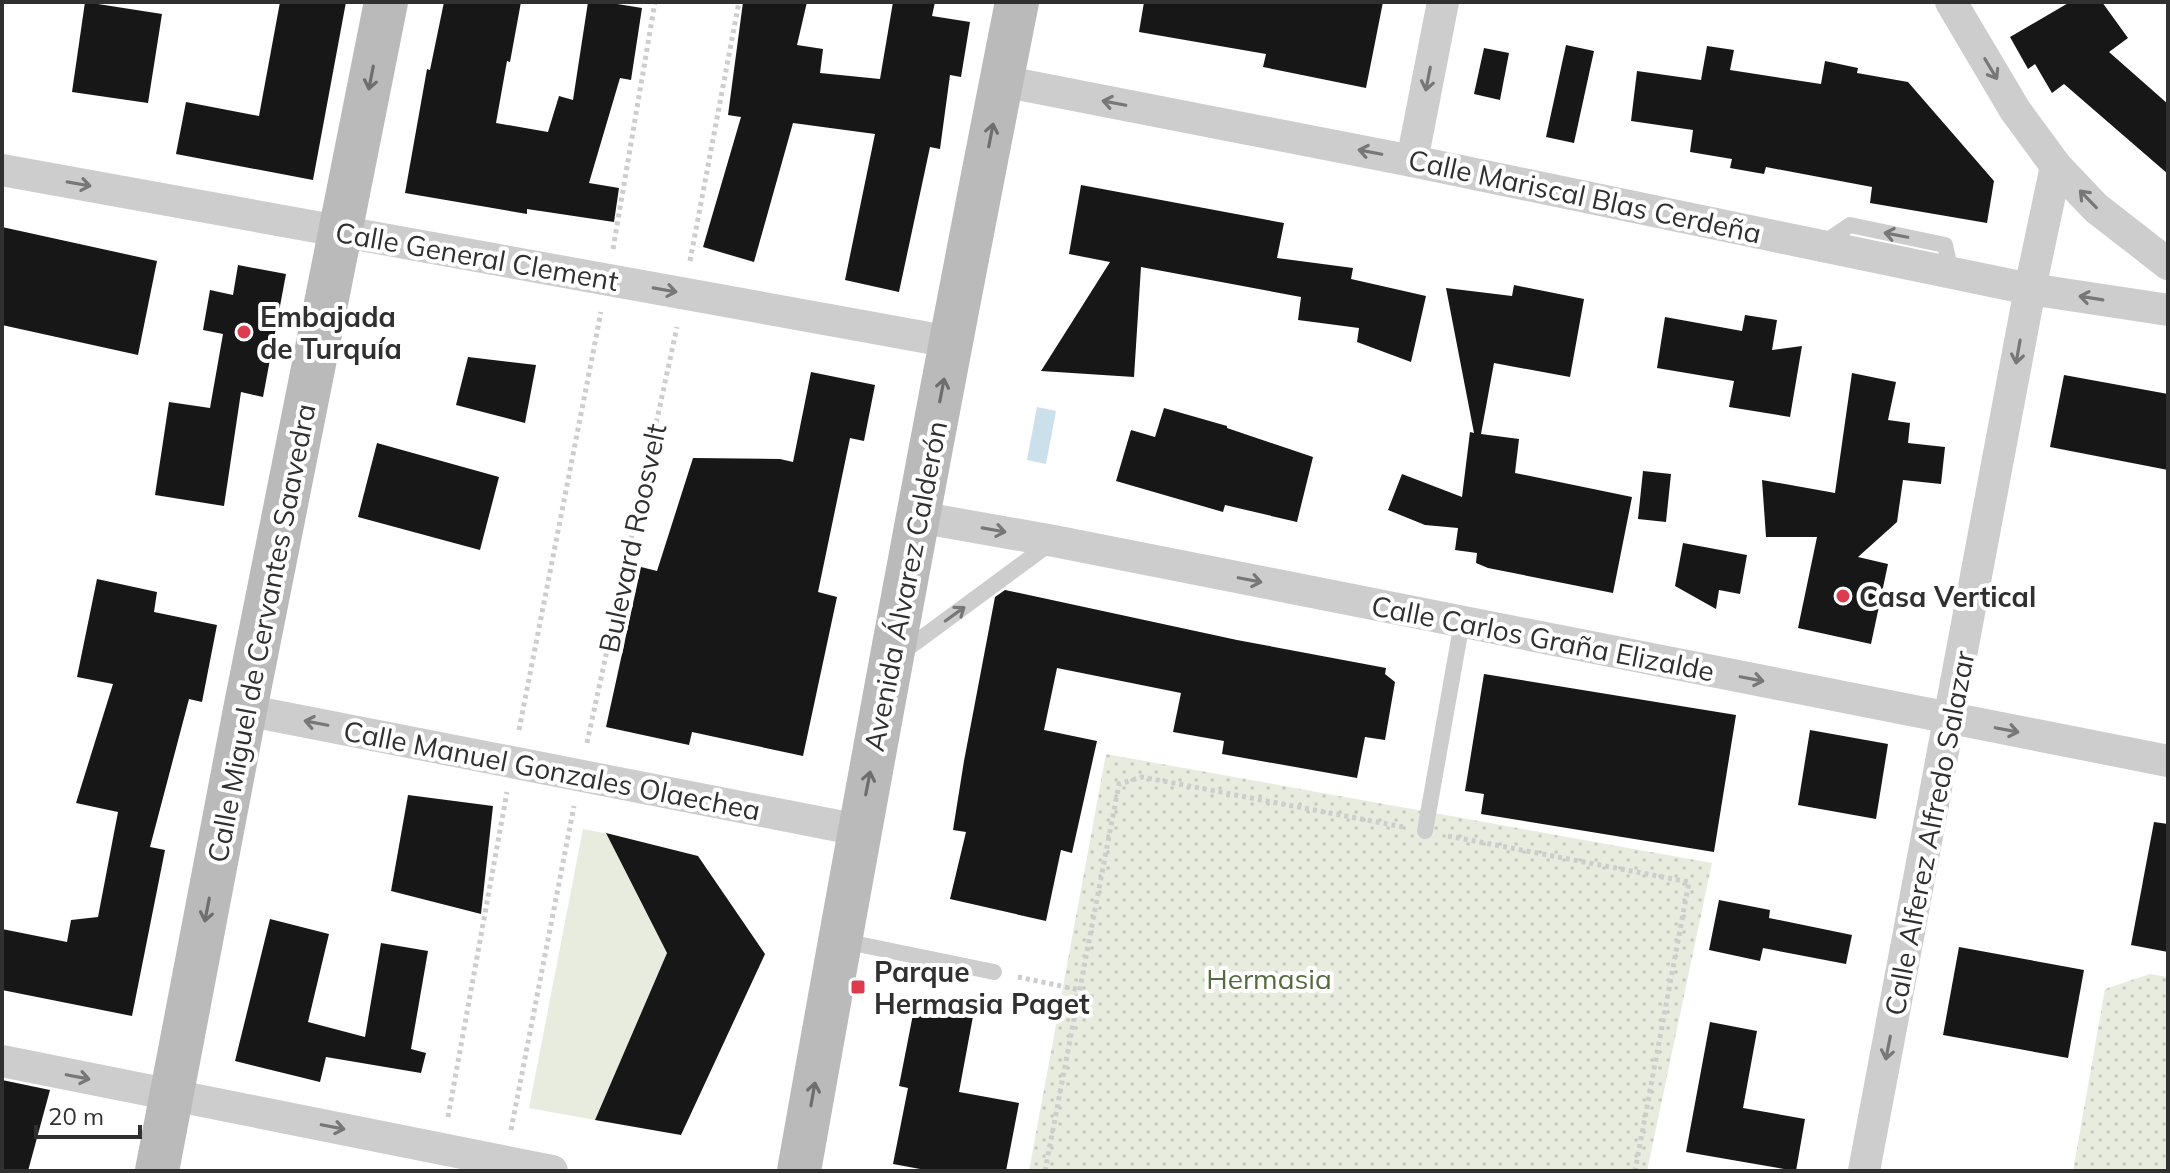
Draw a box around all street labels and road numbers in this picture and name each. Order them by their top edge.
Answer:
street label: Calle Mariscal Blas Cerdeña [1405,141,1765,251]
street label: Calle General Clement [333,214,621,298]
street label: Calle Miguel de Cervantes Saavedra [199,401,323,865]
street label: Avenida Álvarez Calderón [856,418,954,754]
street label: Bulevard Roosvelt [591,420,673,656]
street label: Calle Carlos Graña Elizalde [1369,588,1717,688]
street label: Calle Alferez Alfredo Salazar [1876,647,1982,1018]
street label: Calle Manuel Gonzales Olaechea [341,712,763,828]

